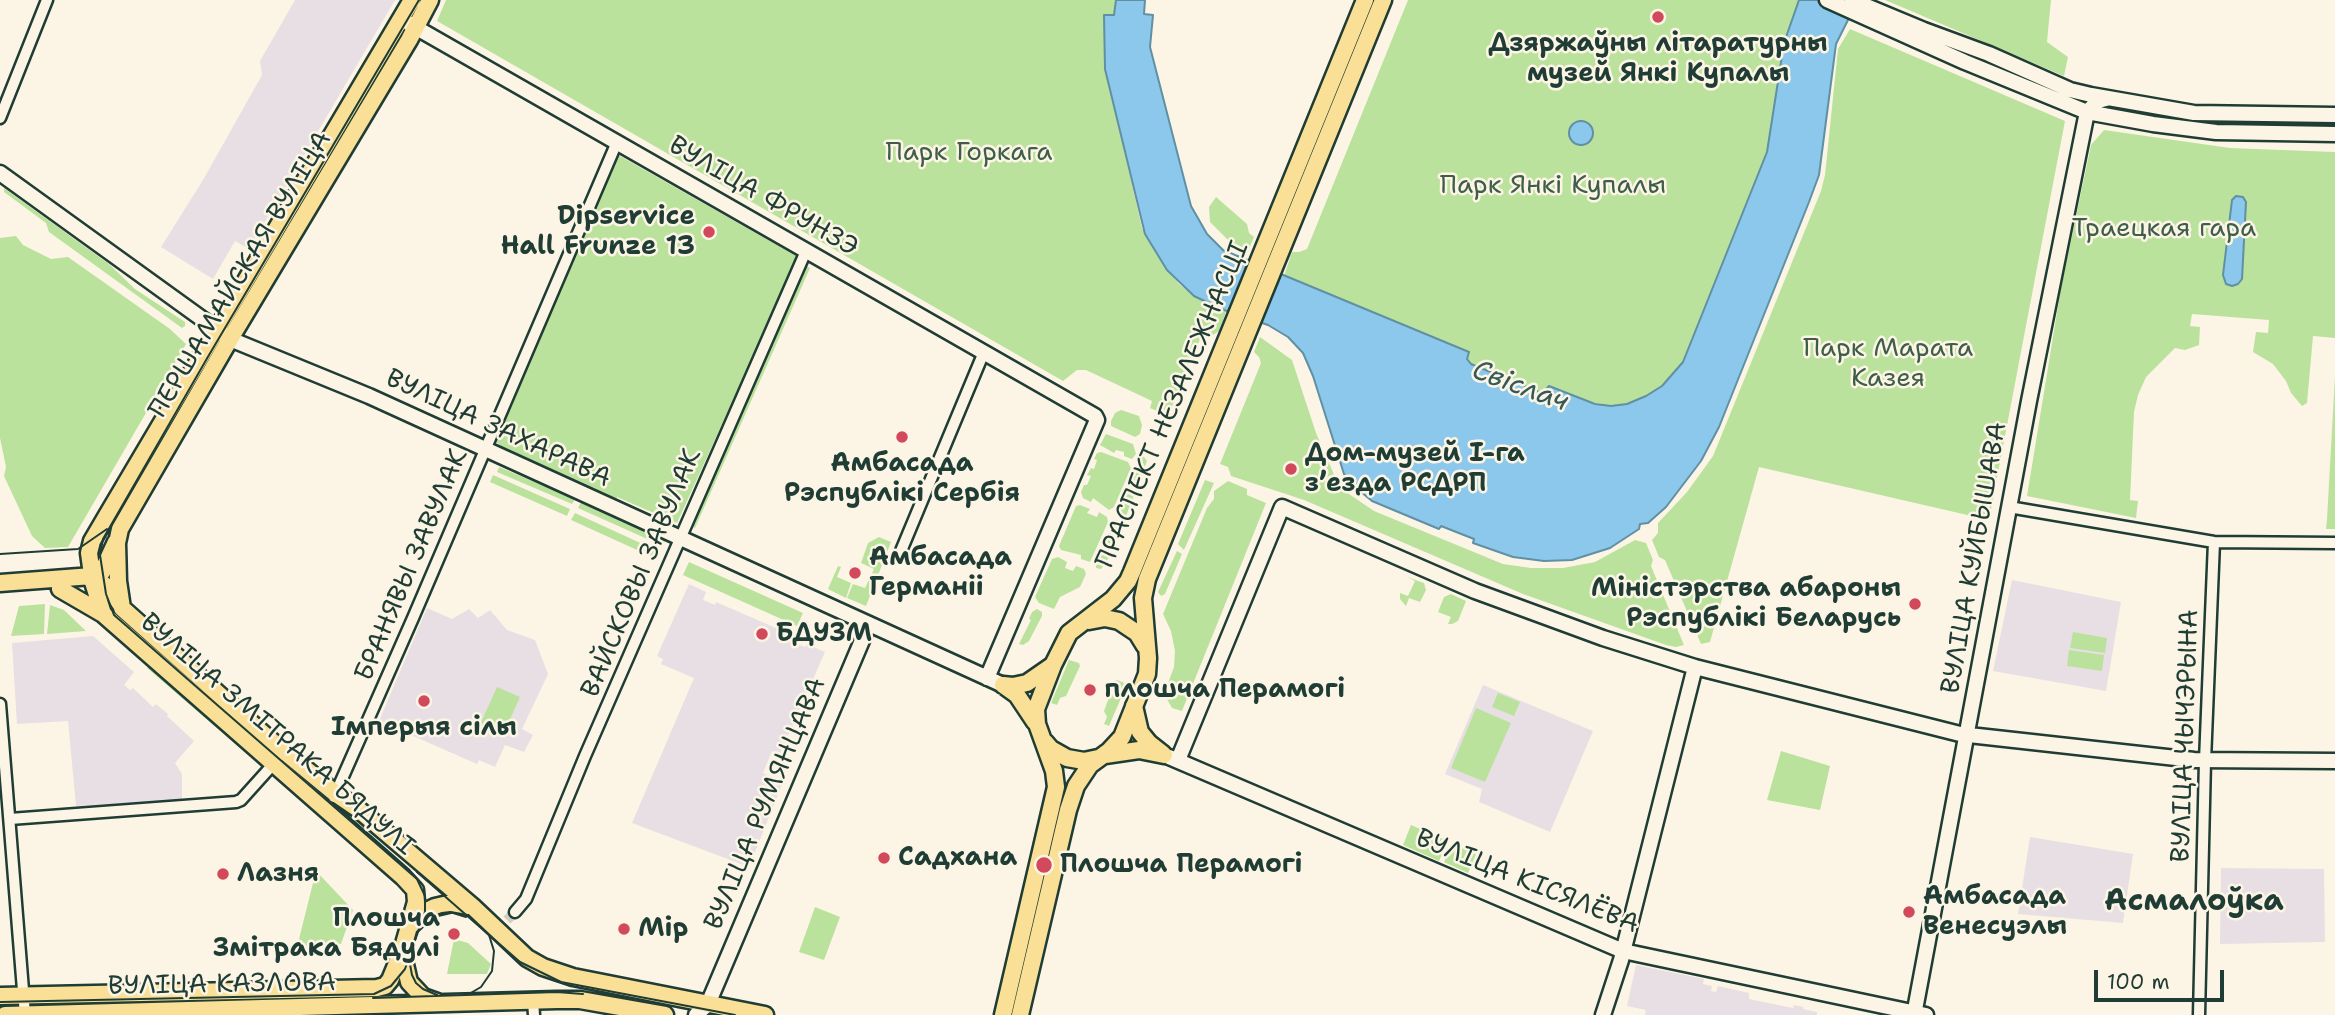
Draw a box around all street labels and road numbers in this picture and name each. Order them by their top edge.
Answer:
street label: ПЕРШАМАЙСКАЯ ВУЛІЦА [143,126,339,424]
street label: ВУЛІЦА ФРУНЗЭ [663,130,863,264]
street label: ПРАСПЕКТ НЕЗАЛЕЖНАСЦІ [1090,237,1256,573]
street label: ВУЛІЦА ЗАХАРАВА [381,363,615,495]
street label: ВУЛІЦА КУЙБЫШАВА [1936,420,2014,696]
street label: БРАНЯВЫ ЗАВУЛАК [349,444,475,686]
street label: ВАЙСКОВЫ ЗАВУЛАК [575,444,709,702]
street label: ВУЛІЦА ЗМІТРАКА БЯДУЛІ [133,607,421,863]
street label: ВУЛІЦА ЧЫЧЭРЫНА [2166,609,2206,863]
street label: ВУЛІЦА РУМЯНЦАВА [699,673,833,935]
street label: ВУЛІЦА КІСЯЛЁВА [1411,823,1643,941]
street label: ВУЛІЦА КАЗЛОВА [108,967,336,1003]

